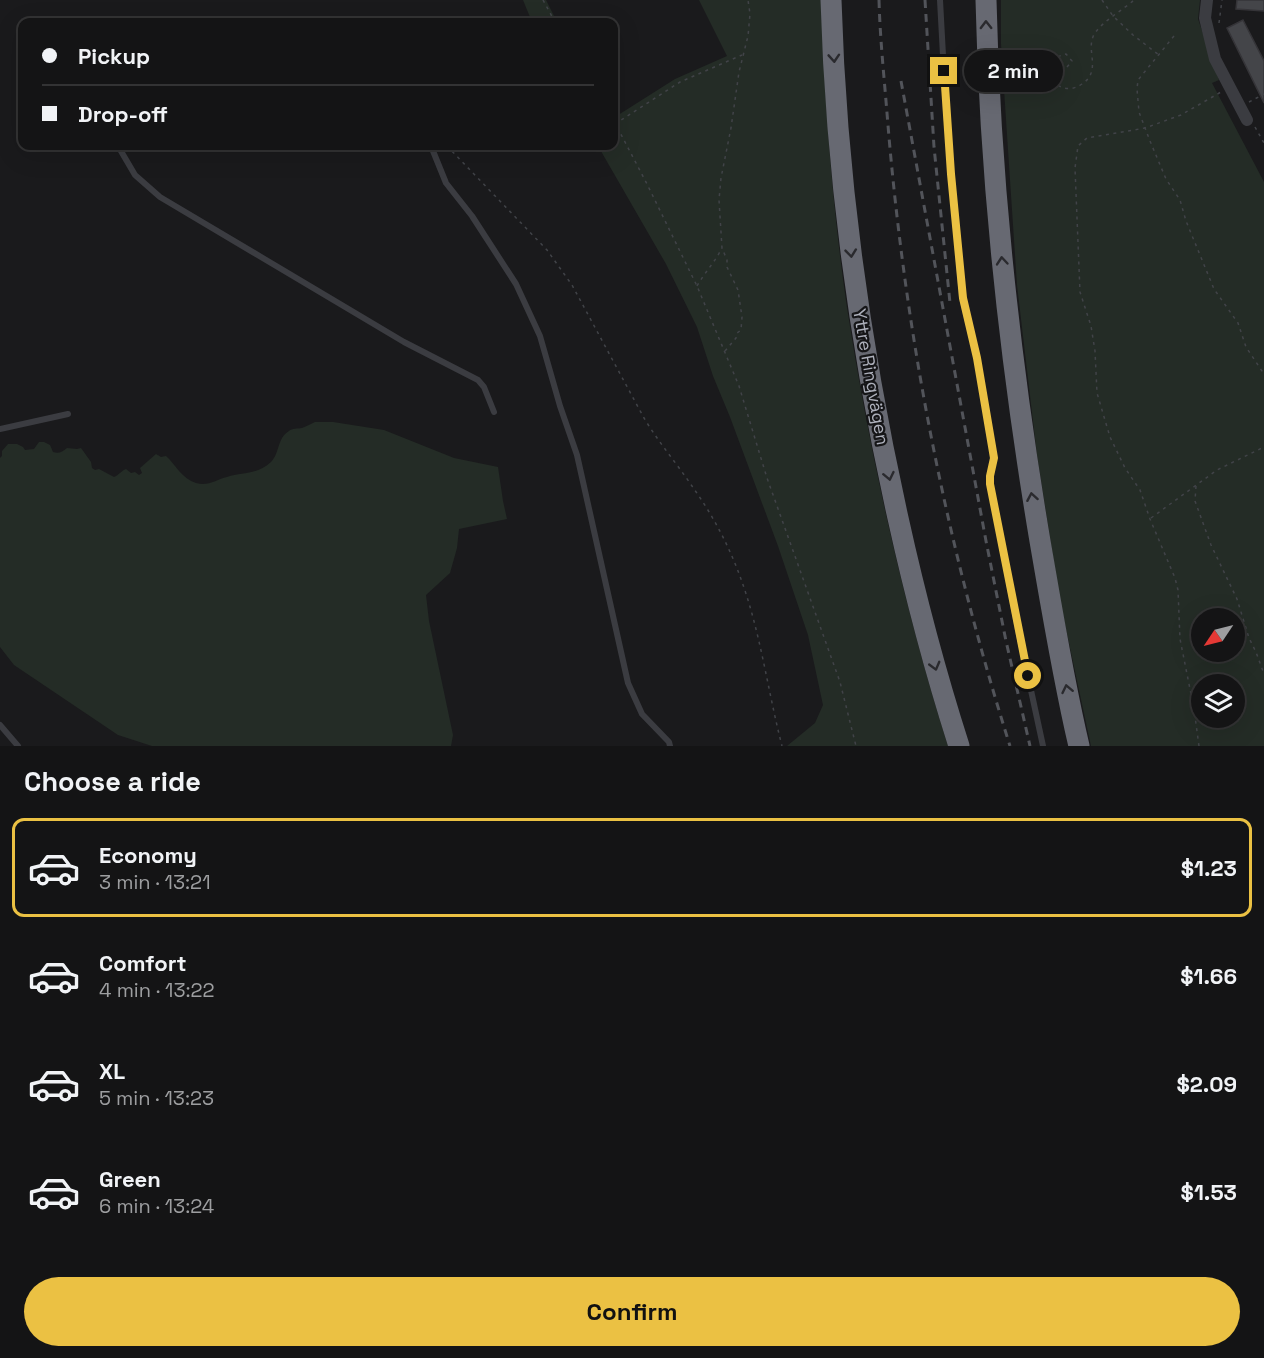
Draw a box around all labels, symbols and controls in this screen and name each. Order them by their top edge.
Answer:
one-way arrow [980,20,993,29]
text: Pickup [78,42,150,70]
callout: 2 min [965,50,1064,92]
one-way arrow [827,54,840,63]
route end [930,57,957,84]
text: 2 min [988,58,1039,84]
text: Drop-off [78,100,168,128]
one-way arrow [845,248,857,257]
one-way arrow [996,257,1009,266]
street label: Yttre Ringvägen [848,307,895,447]
one-way arrow [882,471,895,481]
one-way arrow [1027,492,1039,502]
north arrow [1191,608,1245,662]
map controls [1191,608,1245,728]
one-way arrow [928,660,940,671]
route start [1014,662,1041,689]
button: layers [1191,674,1245,728]
one-way arrow [1061,684,1074,694]
text: Choose a ride [24,764,201,799]
icon: car [27,841,81,895]
text: Economy [99,841,197,869]
text: $1.23 [1181,854,1237,882]
text: 3 min · 13:21 [99,869,211,895]
icon: car [27,949,81,1003]
text: Comfort [99,949,187,977]
text: $1.66 [1180,962,1237,990]
text: 4 min · 13:22 [99,977,215,1003]
icon: car [27,1057,81,1111]
text: XL [99,1057,125,1085]
text: $2.09 [1176,1070,1237,1098]
text: 5 min · 13:23 [99,1085,214,1111]
icon: car [27,1165,81,1219]
text: Green [99,1165,161,1193]
text: $1.53 [1181,1178,1237,1206]
text: 6 min · 13:24 [99,1193,214,1219]
button: Confirm [24,1277,1240,1346]

